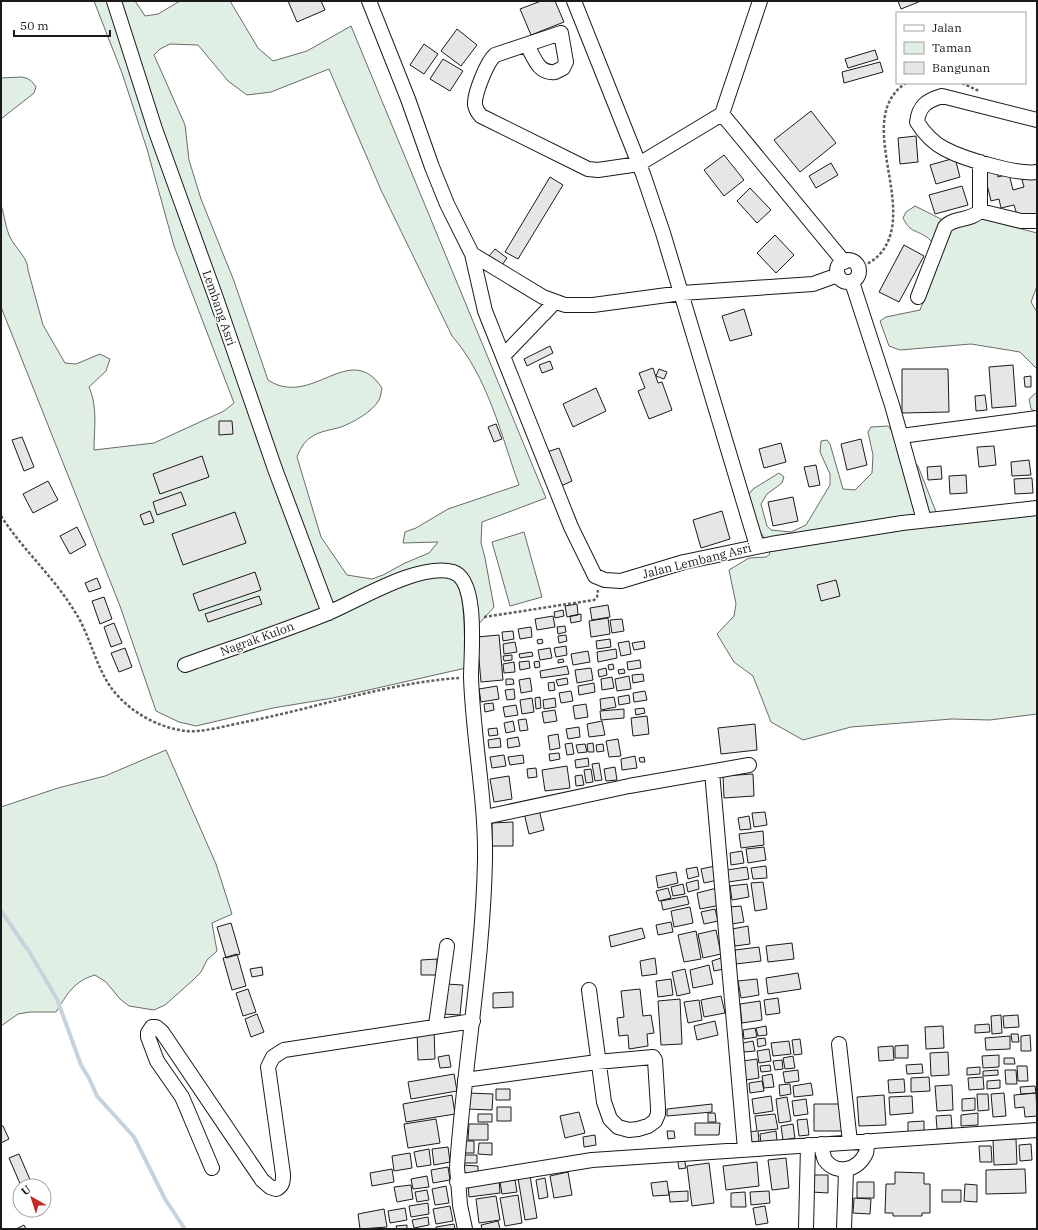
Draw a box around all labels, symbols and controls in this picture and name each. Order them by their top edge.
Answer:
scale bar [14,12,110,38]
legend [896,12,1026,84]
text: 50 m [20,18,49,33]
text: Jalan [932,20,962,35]
text: Taman [932,40,972,55]
text: Bangunan [932,60,990,75]
street label: Lembang Asri [200,268,239,348]
street label: Jalan Lembang Asri [641,540,753,581]
street label: Nagrak Kulon [218,618,296,659]
north arrow [12,1178,52,1218]
text: U [18,1182,34,1198]

